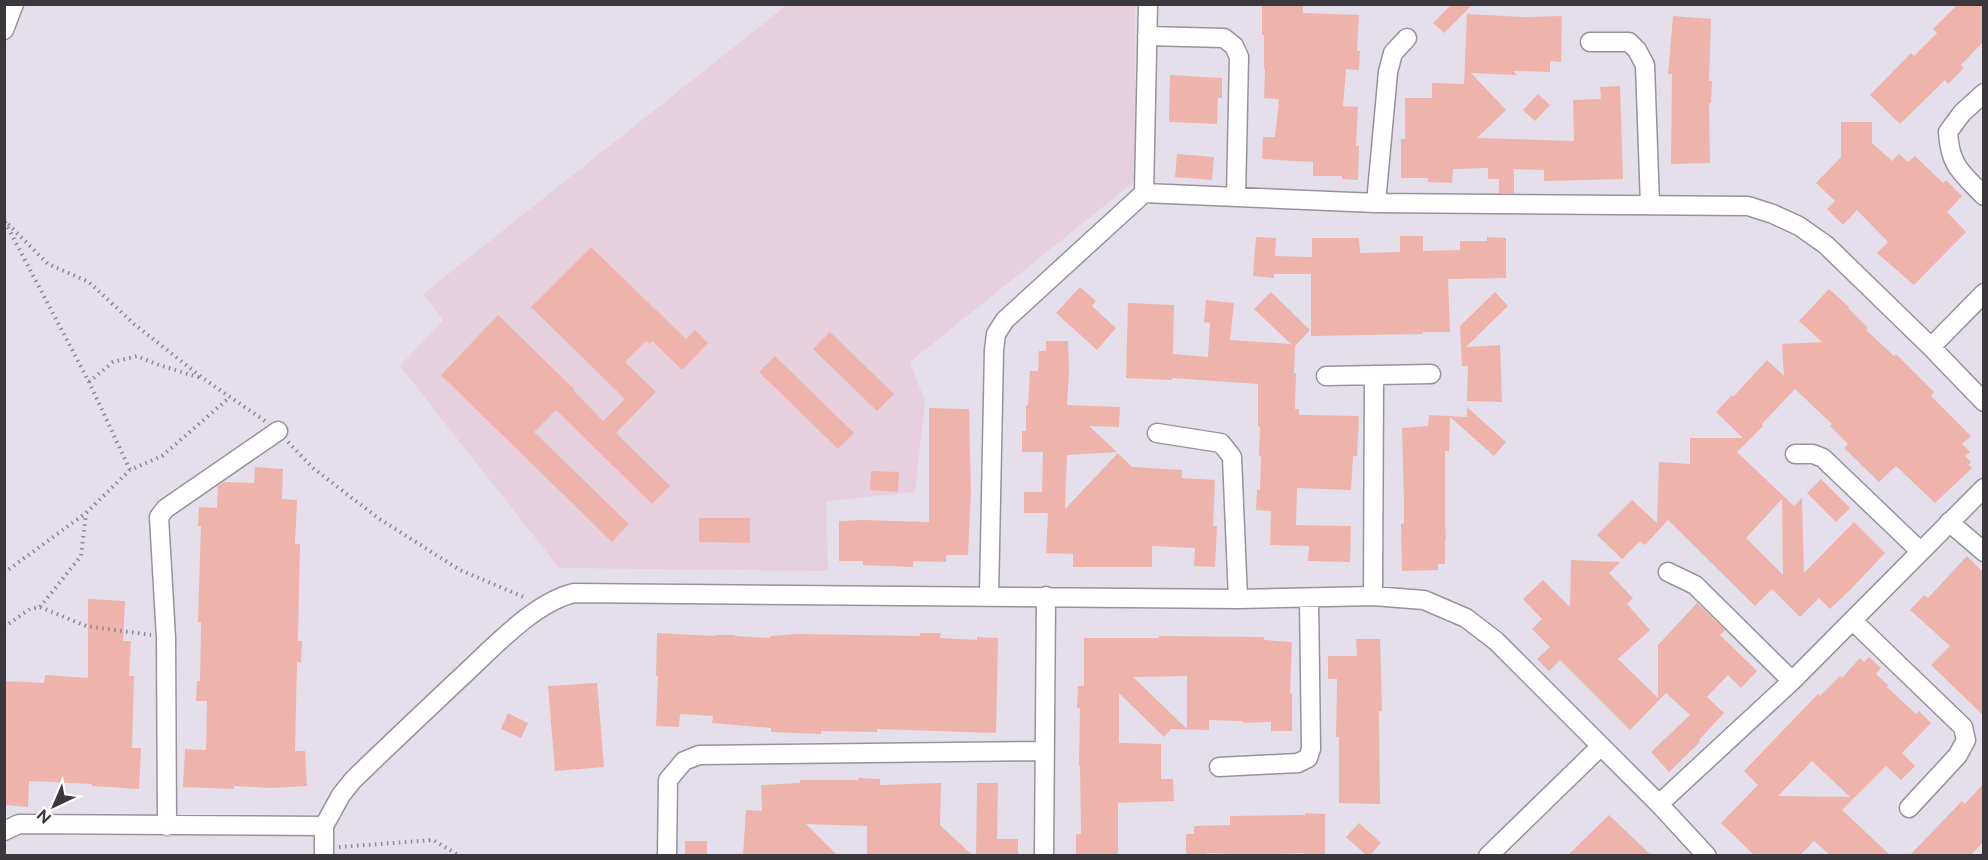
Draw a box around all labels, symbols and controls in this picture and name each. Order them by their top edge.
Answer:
north arrow [24,776,84,836]
text: N [33,805,55,828]

